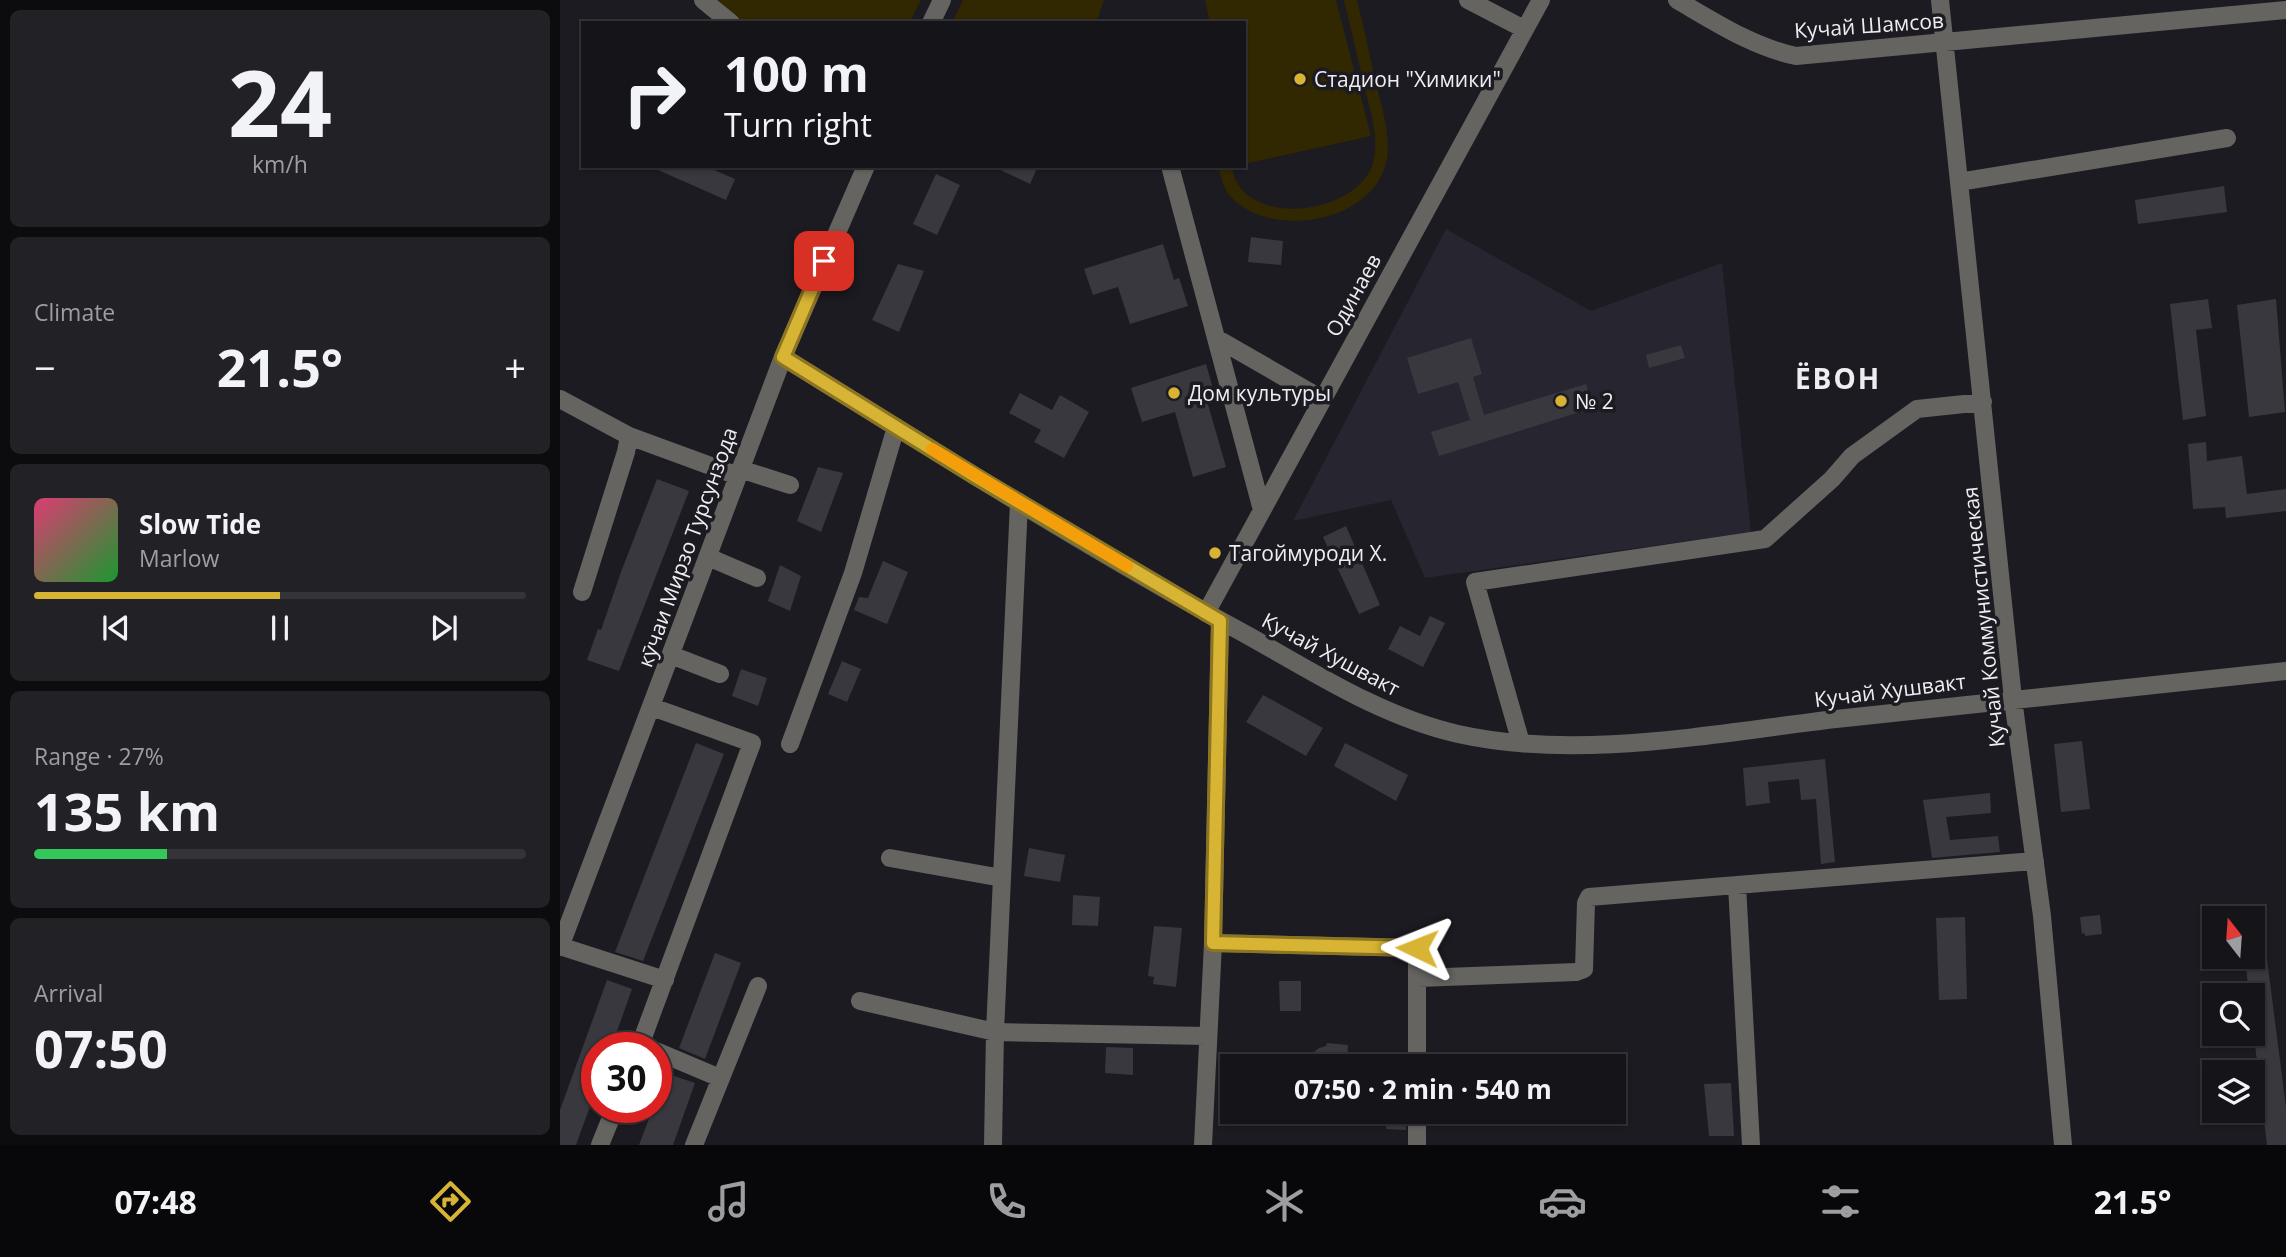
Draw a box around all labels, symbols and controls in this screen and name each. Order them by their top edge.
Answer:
street label: Кучай Шамсов [1793,6,1945,44]
text: 24 [228,40,332,164]
text: 100 m [724,40,869,106]
icon: right [609,49,700,140]
place label: Стадион "Химики" [1314,65,1501,93]
marker: Стадион "Химики" [1292,71,1308,87]
text: Turn right [724,103,872,146]
text: km/h [252,148,308,180]
pin [794,231,854,291]
icon: arrive [805,242,843,280]
street label: Одинаев [1319,249,1387,341]
text: Climate [34,296,115,328]
text: 21.5° [217,331,343,402]
text: − [34,341,56,393]
text: + [504,341,526,393]
district label: ЁВОН [1795,359,1881,397]
place label: Дом культуры [1188,379,1331,407]
marker: Дом культуры [1166,385,1182,401]
place label: № 2 [1575,387,1614,415]
marker: № 2 [1553,393,1569,409]
street label: кӯчаи Мирзо Турсунзода [631,423,743,671]
street label: Кучай Коммунистическая [1955,485,2011,749]
text: Slow Tide [139,506,261,542]
place label: Тагоймуроди Х. [1229,539,1387,567]
text: Marlow [139,542,219,574]
marker: Тагоймуроди Х. [1207,545,1223,561]
street label: Кучай Хушвакт [1257,606,1405,702]
icon: previous [97,609,135,647]
icon: pause [261,609,299,647]
icon: next [425,609,463,647]
street label: Кучай Хушвакт [1813,667,1967,713]
text: Range · 27% [34,740,164,772]
text: 135 km [34,775,220,846]
north arrow [2202,906,2264,970]
map controls [2202,906,2265,1123]
position arrow [1380,911,1454,985]
text: Arrival [34,977,103,1009]
button: search [2202,983,2265,1046]
text: 07:50 [34,1012,168,1083]
speed limit sign: 30 [581,1032,672,1123]
button: layers [2202,1060,2265,1123]
text: 07:50 · 2 min · 540 m [1294,1071,1552,1107]
icon: directions [426,1177,475,1226]
icon: music [704,1177,753,1226]
icon: phone [982,1177,1031,1226]
icon: climate [1260,1177,1309,1226]
icon: car [1538,1177,1587,1226]
icon: filters [1816,1177,1865,1226]
text: 07:48 [114,1180,197,1223]
text: 21.5° [2094,1180,2171,1223]

